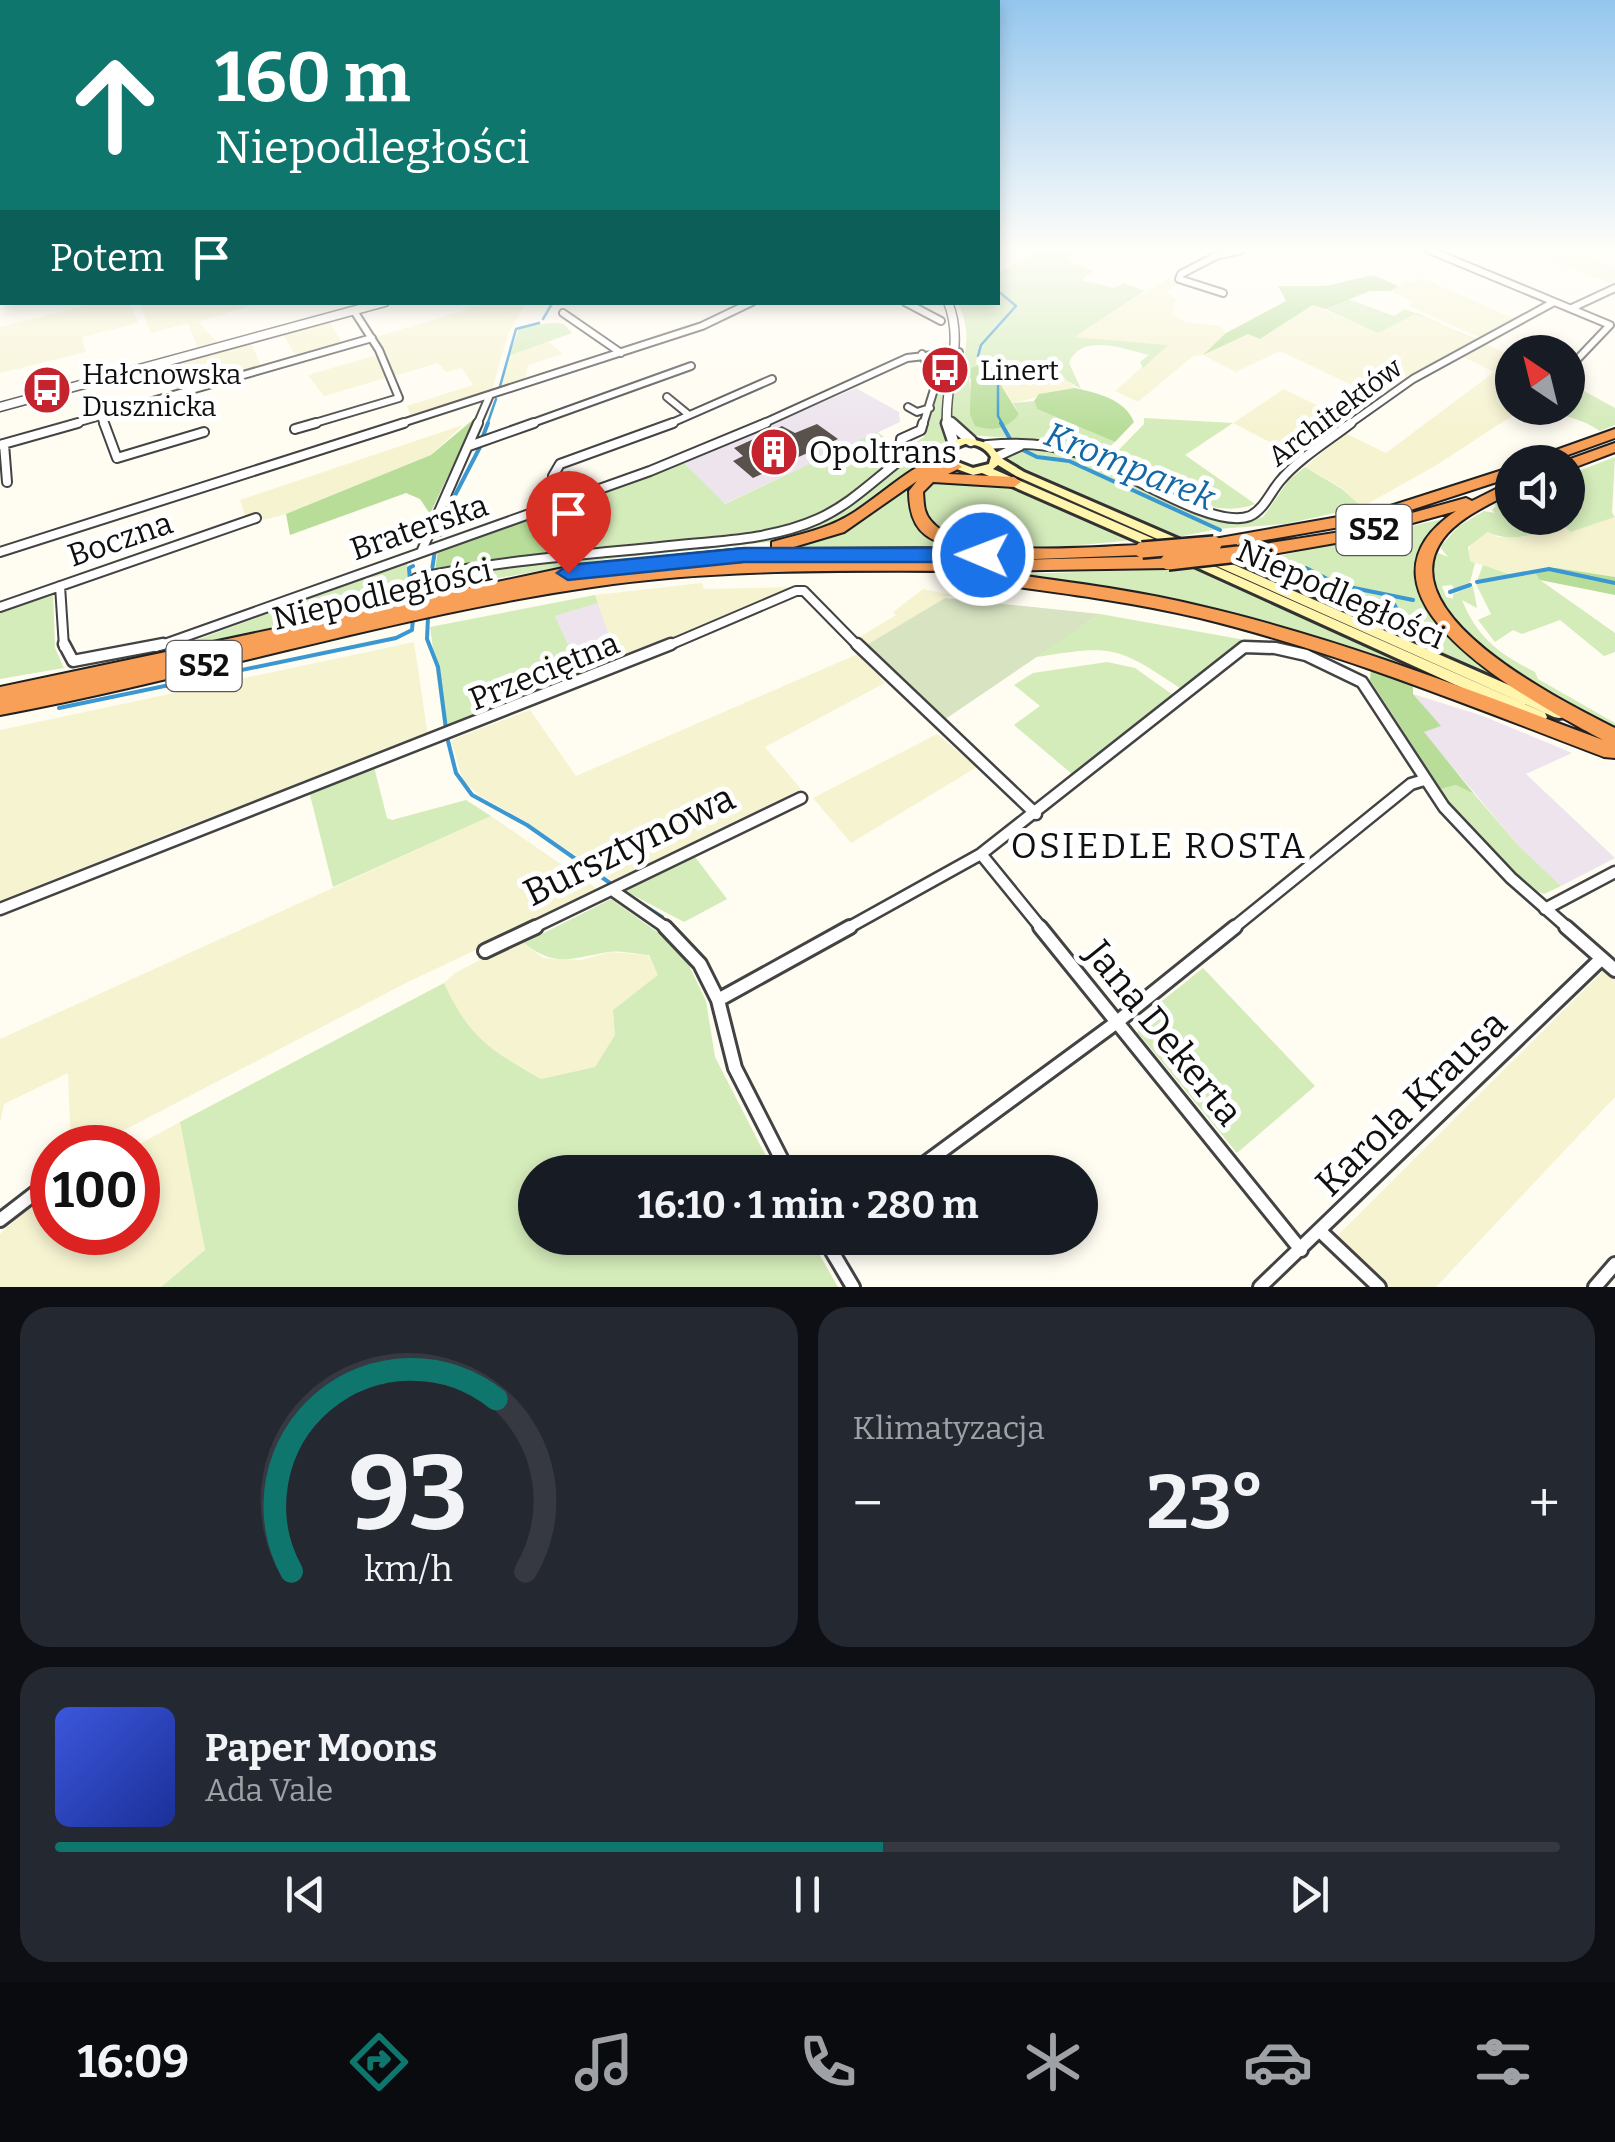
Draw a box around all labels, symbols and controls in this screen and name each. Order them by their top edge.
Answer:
text: 160 m [215,36,410,120]
icon: ahead [50,40,180,170]
text: Niepodległości [215,121,530,175]
icon: arrive [184,230,239,285]
text: Potem [50,235,164,281]
north arrow [1495,335,1585,425]
map controls [1495,335,1585,535]
bus stop icon: Linert [919,344,971,396]
street label: Architektów [1262,351,1409,473]
place label: Linert [980,354,1059,387]
place label: Hałcnowska Dusznicka [82,358,241,423]
bus stop icon: Hałcnowska Dusznicka [21,364,73,416]
water label: Kromparek [1039,413,1222,520]
building icon: Opoltrans [748,426,800,478]
place label: Opoltrans [809,433,957,471]
button: sound [1495,445,1585,535]
pin [526,471,611,574]
street label: Braterska [345,486,493,568]
icon: arrive [541,486,596,541]
street label: Boczna [63,503,177,575]
position arrow [931,503,1035,607]
road number: S52 [1336,505,1412,555]
street label: Niepodległości [1231,531,1451,657]
street label: Niepodległości [269,550,495,638]
street label: Przeciętna [464,624,624,718]
road number: S52 [166,641,242,691]
street label: Bursztynowa [516,774,742,916]
district label: OSIEDLE ROSTA [1011,825,1307,867]
street label: Jana Dekerta [1075,930,1253,1135]
street label: Karola Krausa [1306,1000,1516,1206]
speed limit sign: 100 [30,1125,160,1255]
text: 16:10 · 1 min · 280 m [638,1182,978,1228]
text: Klimatyzacja [853,1409,1045,1447]
text: 93 [349,1432,468,1557]
text: 23° [1146,1458,1265,1548]
text: − [853,1471,883,1537]
text: + [1529,1471,1560,1537]
text: km/h [365,1548,453,1590]
text: Paper Moons [205,1725,437,1771]
text: Ada Vale [205,1771,333,1809]
icon: previous [278,1867,333,1922]
icon: pause [780,1867,835,1922]
icon: next [1282,1867,1337,1922]
icon: directions [344,2027,414,2097]
icon: music [569,2027,639,2097]
icon: phone [793,2027,863,2097]
icon: climate [1018,2027,1088,2097]
icon: car [1243,2027,1313,2097]
icon: filters [1468,2027,1538,2097]
text: 16:09 [77,2035,189,2089]

